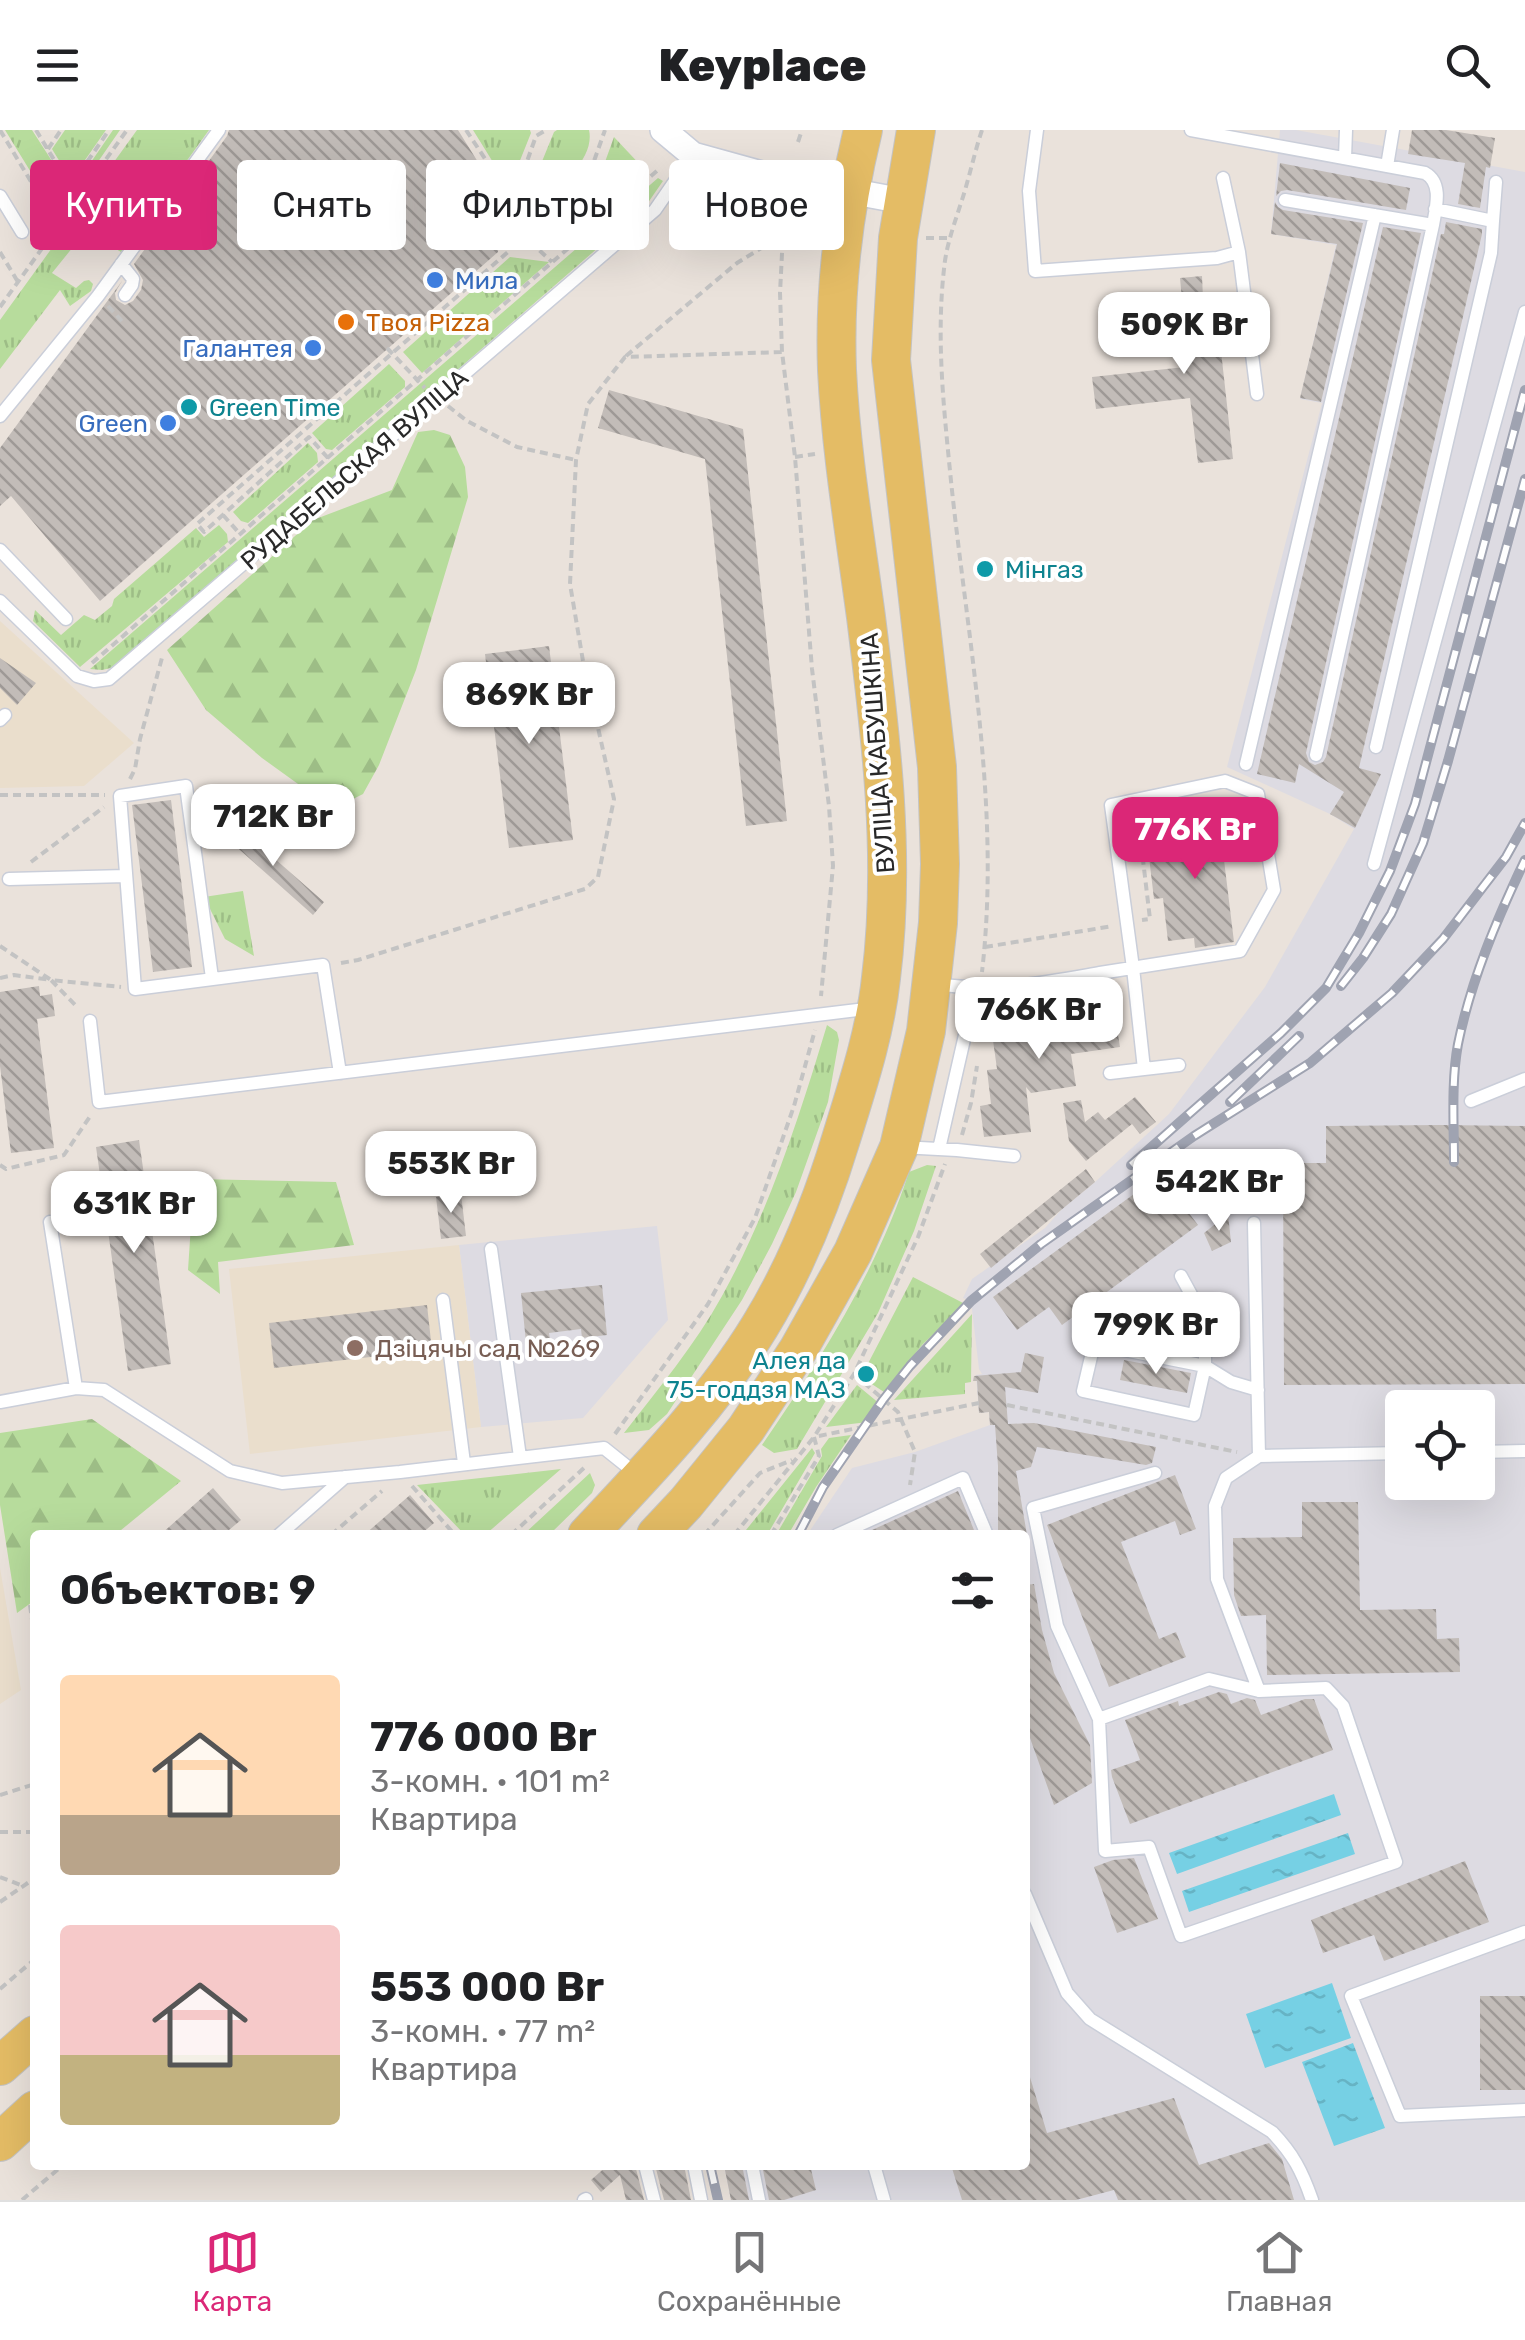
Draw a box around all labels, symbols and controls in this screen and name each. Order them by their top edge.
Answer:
icon: menu [30,38,85,93]
icon: search [1440,38,1495,93]
text: Keyplace [658,39,867,92]
chip: Купить [30,160,217,250]
chip: Снять [237,160,406,250]
chip: Фильтры [426,160,649,250]
chip: Новое [669,160,844,250]
place label: Мила [455,266,518,295]
marker: Мила [424,269,446,291]
pin: 509K Br [1092,292,1276,377]
text: 509K Br [1120,305,1248,343]
place label: Твоя Pizza [366,308,490,337]
marker: Твоя Pizza [335,311,357,333]
place label: Галантея [182,334,293,363]
marker: Галантея [302,337,324,359]
street label: РУДАБЕЛЬСКАЯ ВУЛІЦА [235,363,474,576]
place label: Green Time [209,393,341,422]
marker: Green Time [178,396,200,418]
place label: Green [79,409,148,438]
marker: Green [157,412,179,434]
place label: Мінгаз [1005,555,1083,584]
marker: Мінгаз [974,558,996,580]
street label: ВУЛІЦА КАБУШКІНА [855,631,900,874]
pin: 869K Br [437,662,621,747]
text: 869K Br [465,675,593,713]
pin: 712K Br [181,784,365,869]
text: 712K Br [213,797,333,835]
pin: 776K Br [1103,797,1287,882]
text: 776K Br [1134,810,1256,848]
pin: 766K Br [947,977,1131,1062]
text: 766K Br [977,990,1101,1028]
pin: 553K Br [359,1131,543,1216]
text: 553K Br [387,1144,515,1182]
pin: 542K Br [1127,1149,1311,1234]
text: 542K Br [1155,1162,1283,1200]
pin: 631K Br [42,1171,226,1256]
text: 631K Br [73,1184,195,1222]
pin: 799K Br [1064,1292,1248,1377]
text: 799K Br [1094,1305,1218,1343]
place label: Дзіцячы сад №269 [375,1334,600,1363]
marker: Дзіцячы сад №269 [344,1337,366,1359]
place label: Алея да 75-годдзя МАЗ [667,1346,846,1404]
marker: Алея да 75-годдзя МАЗ [855,1363,877,1385]
map controls [1385,1390,1495,1500]
button: locate [1385,1390,1495,1500]
icon: filters [945,1563,1000,1618]
text: Объектов: 9 [60,1565,316,1615]
text: 776 000 Br [370,1712,597,1762]
icon: home [140,1715,260,1835]
text: 3-комн. · 101 m² [370,1762,610,1800]
text: Квартира [370,1800,518,1838]
text: 553 000 Br [370,1962,604,2012]
icon: home [140,1965,260,2085]
text: 3-комн. · 77 m² [370,2012,595,2050]
text: Квартира [370,2050,518,2088]
tab: Карта [192,2225,272,2318]
tab: Сохранённые [657,2225,841,2318]
tab: Главная [1226,2225,1333,2318]

